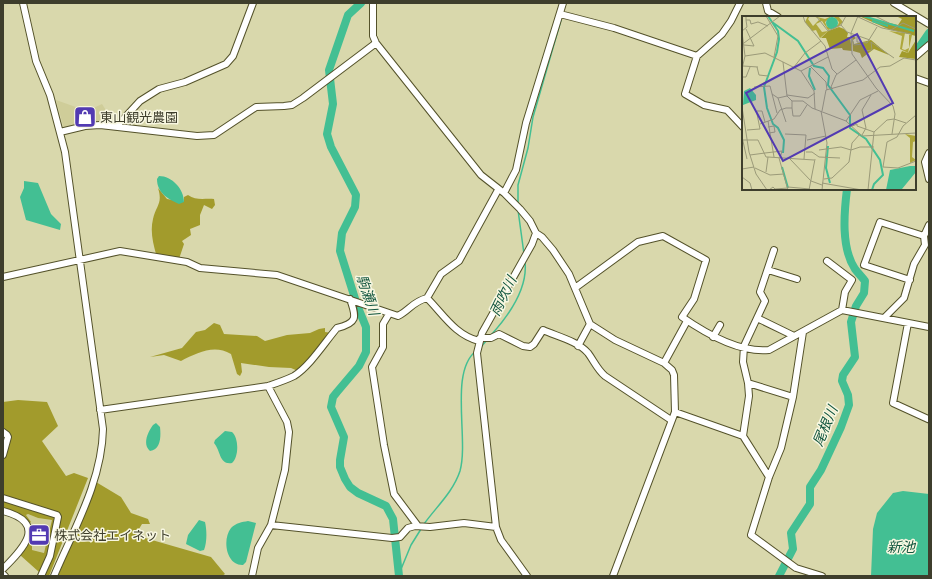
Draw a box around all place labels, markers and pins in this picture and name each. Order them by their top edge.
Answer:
shop icon: 東山観光農園 [72,104,98,130]
place label: 東山観光農園 [100,109,178,125]
office icon: 株式会社エイネット [26,522,52,548]
place label: 株式会社エイネット [54,527,171,543]

